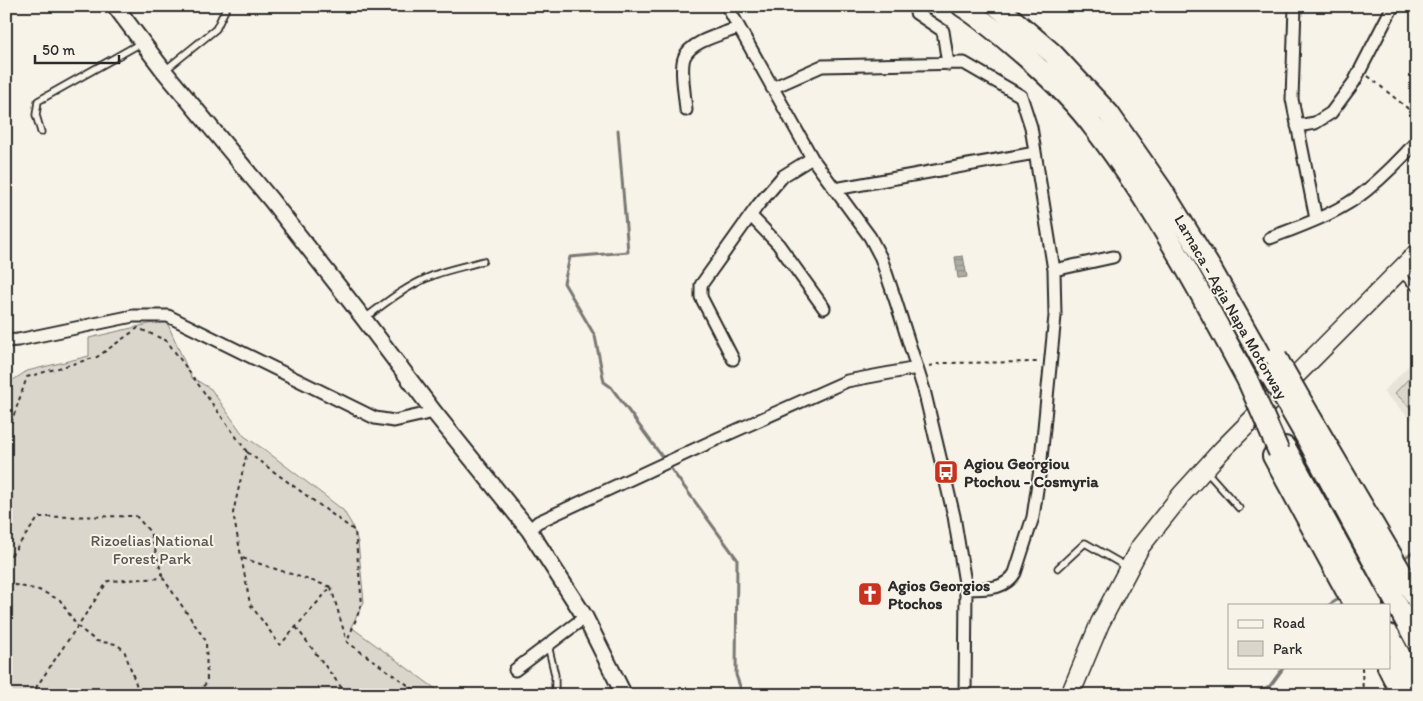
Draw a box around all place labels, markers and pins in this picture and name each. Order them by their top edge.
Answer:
place label: Agiou Georgiou Ptochou - Cosmyria [963,454,1099,492]
bus stop icon: Agiou Georgiou Ptochou - Cosmyria [933,459,959,485]
place label: Agios Georgios Ptochos [887,576,990,613]
church icon: Agios Georgios Ptochos [857,581,883,607]

